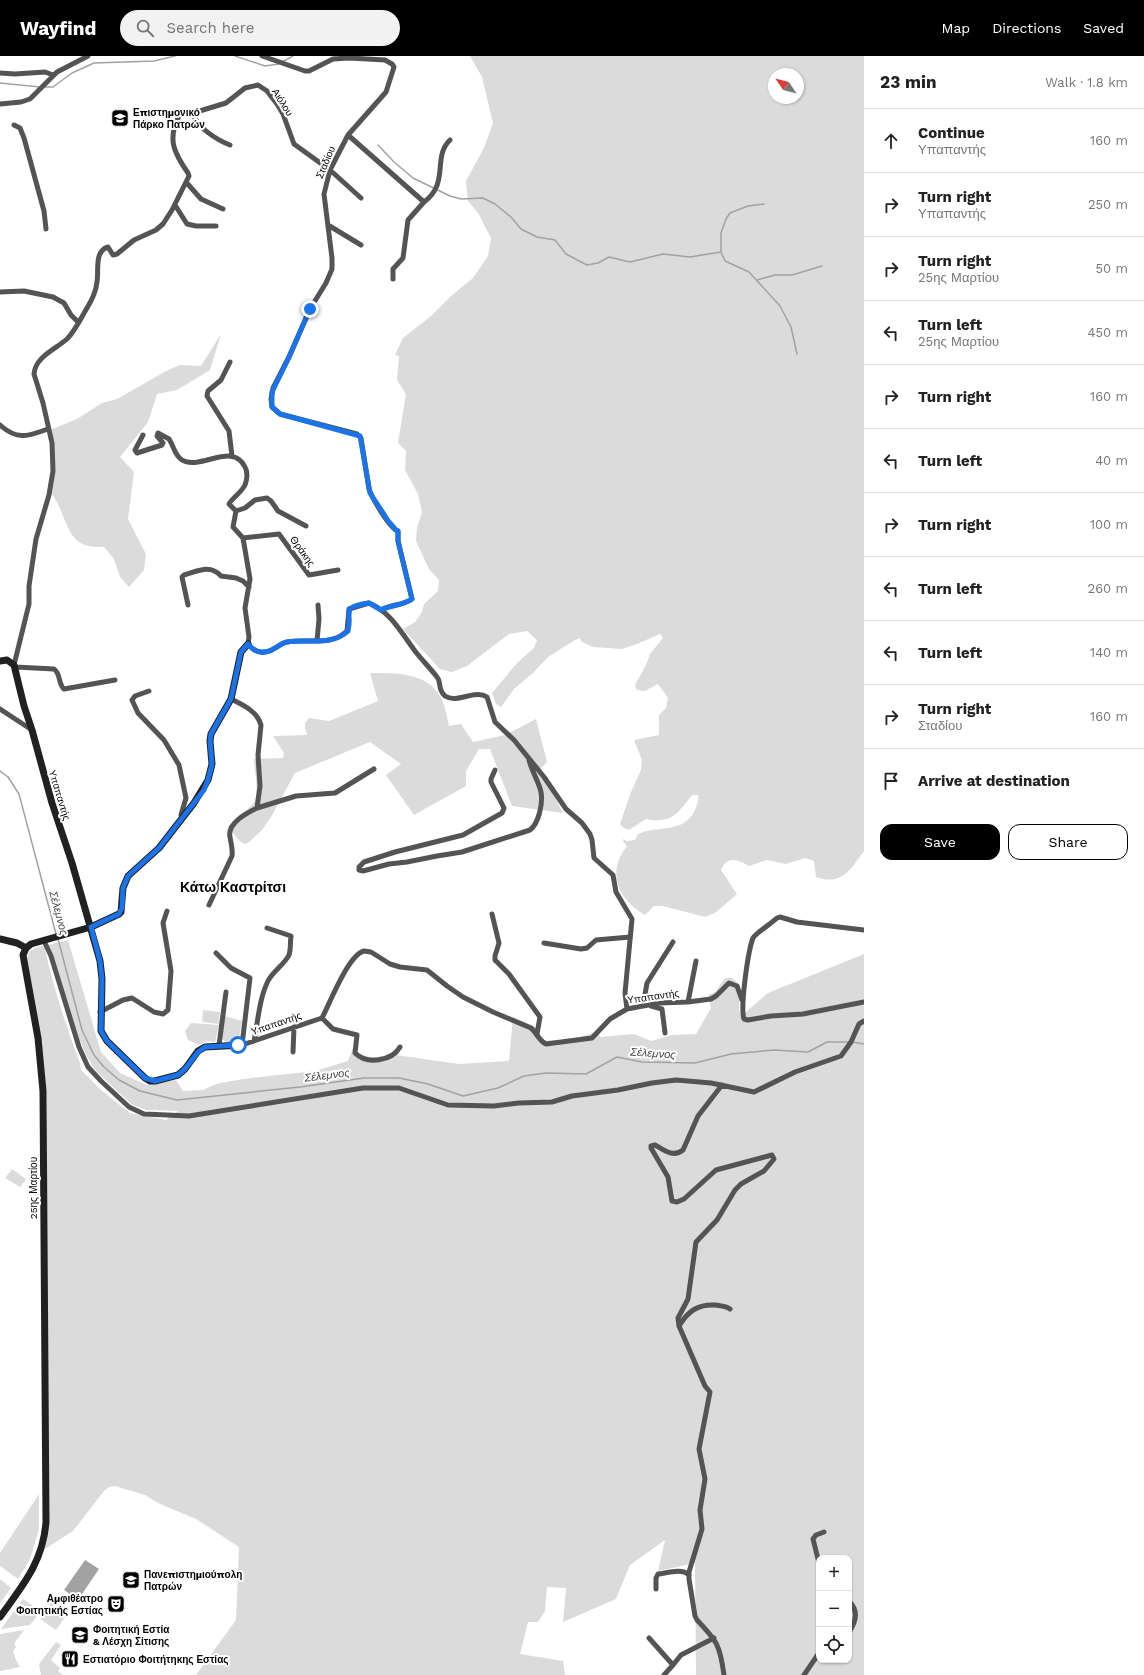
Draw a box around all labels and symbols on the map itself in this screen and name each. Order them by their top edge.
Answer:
north arrow [768,68,804,104]
street label: Αιόλου [270,87,295,118]
place label: Επιστημονικό Πάρκο Πατρών [133,107,205,130]
school or university icon: Επιστημονικό Πάρκο Πατρών [110,108,130,128]
street label: Σταδίου [314,144,337,180]
route end [301,300,319,318]
street label: Θράκης [288,534,317,569]
street label: Υπαπαντής [47,769,72,822]
district label: Κάτω Καστρίτσι [180,879,286,895]
water label: Σέλεμνος [46,889,71,937]
street label: Υπαπαντής [626,987,680,1006]
street label: Υπαπαντής [250,1010,303,1037]
route start [229,1036,247,1054]
water label: Σέλεμνος [629,1045,677,1062]
water label: Σέλεμνος [303,1066,351,1085]
street label: 25ης Μαρτίου [28,1157,39,1219]
place label: Πανεπιστημιούπολη Πατρών [144,1569,242,1592]
school or university icon: Πανεπιστημιούπολη Πατρών [121,1570,141,1590]
place label: Αμφιθέατρο Φοιτητικής Εστίας [16,1593,103,1617]
theatre icon: Αμφιθέατρο Φοιτητικής Εστίας [106,1594,126,1614]
place label: Φοιτητική Εστία & Λέσχη Σίτισης [93,1624,170,1648]
school or university icon: Φοιτητική Εστία & Λέσχη Σίτισης [70,1625,90,1645]
restaurant icon: Εστιατόριο Φοιτήτηκης Εστίας [60,1649,80,1669]
place label: Εστιατόριο Φοιτήτηκης Εστίας [83,1654,229,1666]

